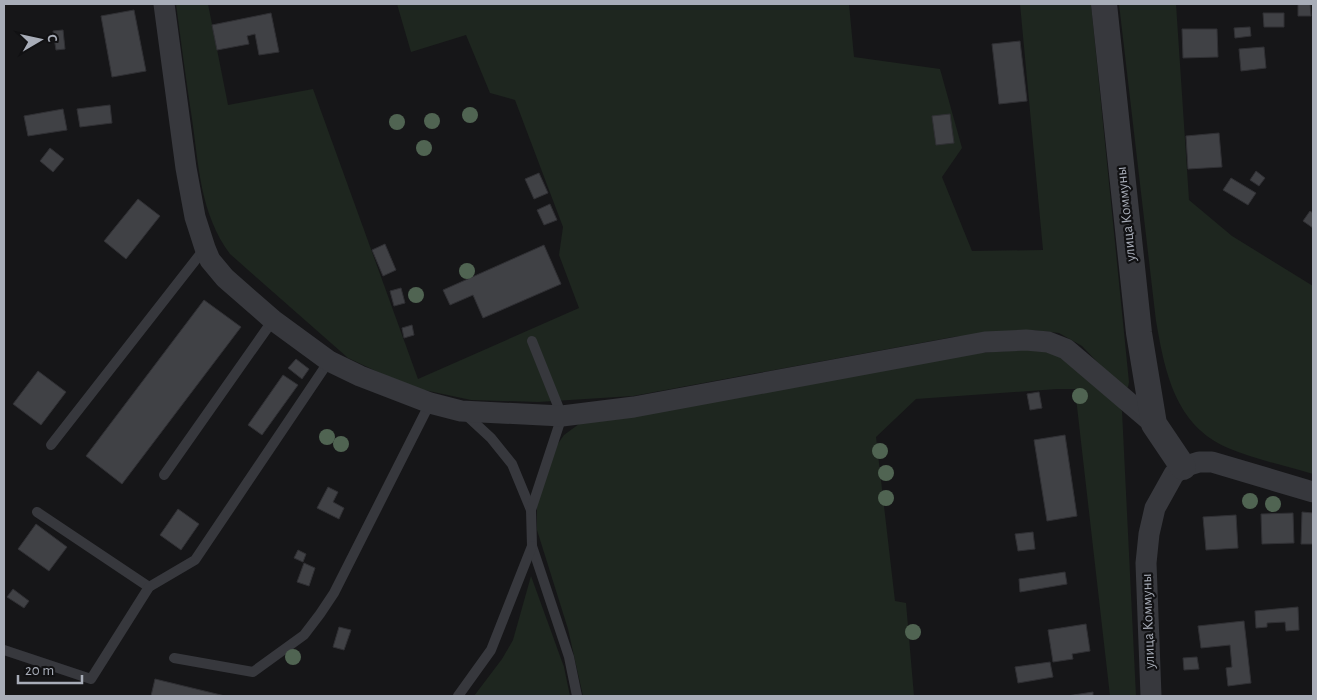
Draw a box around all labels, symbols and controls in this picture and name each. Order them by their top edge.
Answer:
north arrow [15,15,65,65]
text: С [44,33,59,43]
street label: улица Коммуны [1114,166,1139,263]
street label: улица Коммуны [1139,573,1157,670]
scale bar [18,652,81,684]
text: 20 m [25,663,54,678]

